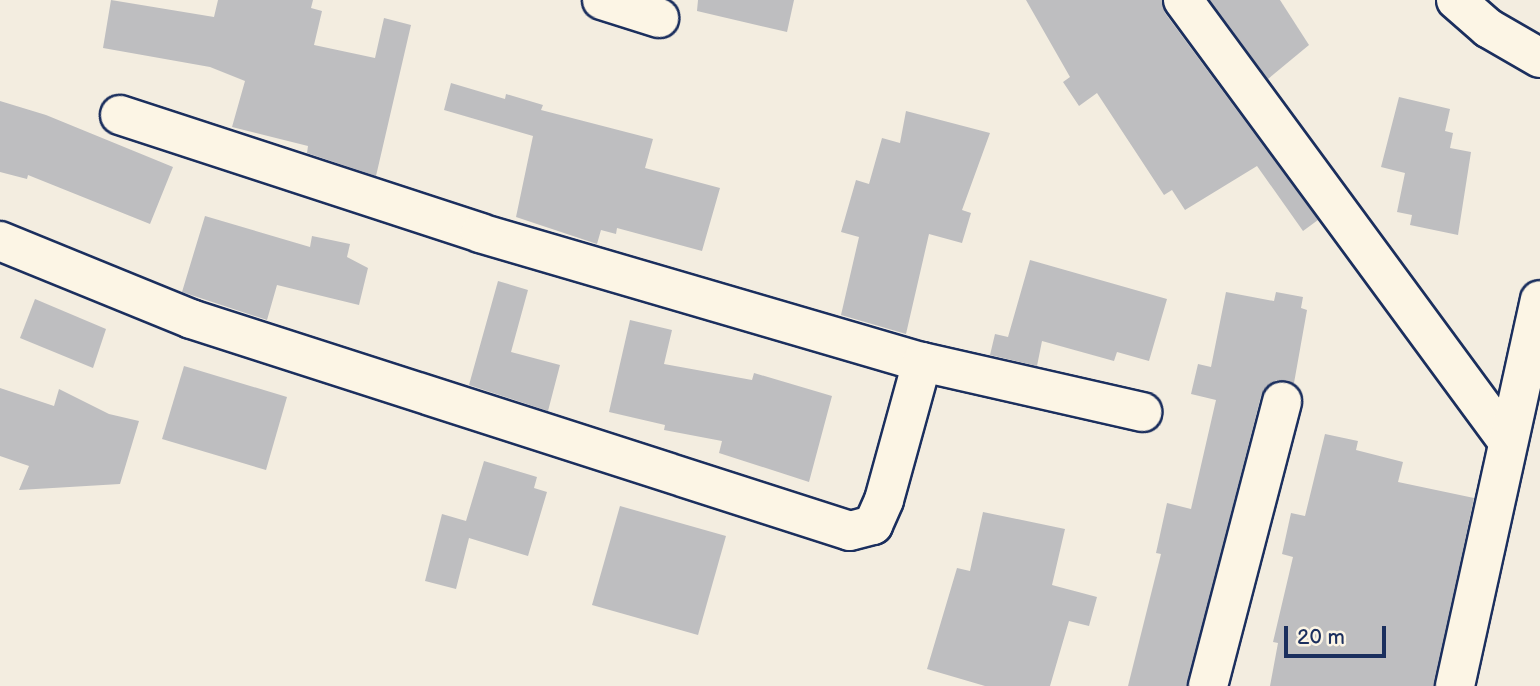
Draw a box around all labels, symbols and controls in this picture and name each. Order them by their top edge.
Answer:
scale bar [1288,612,1390,656]
text: 20 m [1297,625,1345,650]

